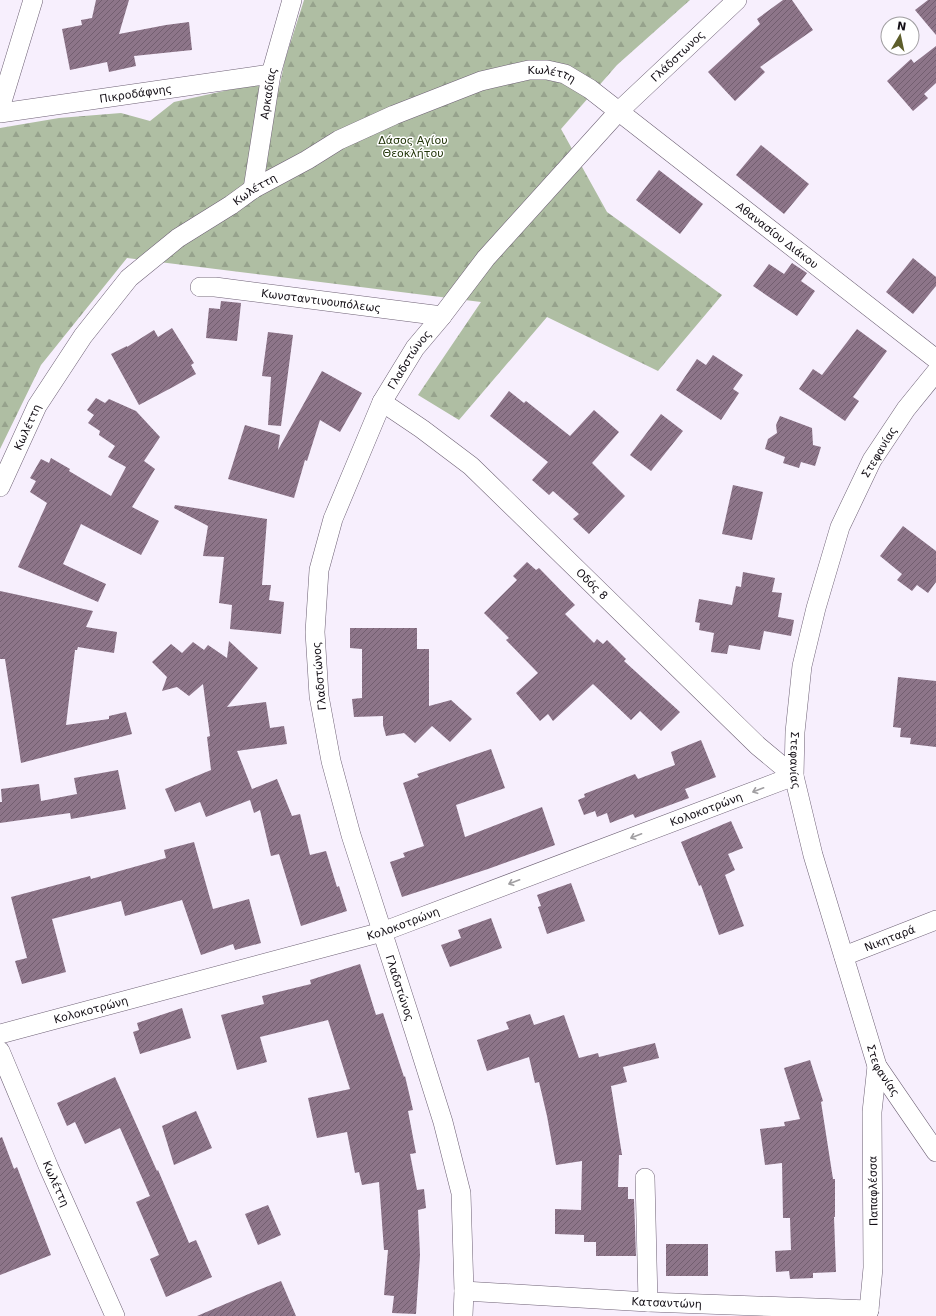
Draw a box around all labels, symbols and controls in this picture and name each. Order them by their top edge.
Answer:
north arrow [880,16,920,56]
text: N [896,19,907,34]
street label: Γλάδστωνος [648,28,707,85]
street label: Κωλέττη [528,64,578,86]
street label: Αρκαδίας [258,66,280,120]
street label: Πικροδάφνης [99,82,173,106]
park label: Δάσος Αγίου Θεοκλήτου [378,134,448,160]
street label: Κωλέττη [231,171,279,208]
street label: Αθανασίου Διάκου [733,200,821,272]
street label: Κωνσταντινουπόλεως [260,287,382,315]
street label: Γλαδστώνος [385,328,434,392]
street label: Κωλέττη [12,402,44,452]
street label: Στεφανίας [859,424,900,480]
street label: Οδός 8 [573,566,610,603]
street label: Γλαδστώνος [310,641,329,711]
street label: Στεφανίας [787,731,803,790]
one-way arrow [752,787,764,795]
street label: Κολοκοτρώνη [668,790,744,829]
one-way arrow [631,833,643,841]
one-way arrow [509,879,521,887]
street label: Κολοκοτρώνη [365,905,441,943]
street label: Νικηταρά [862,923,917,954]
street label: Γλαδστώνος [383,953,416,1023]
street label: Κολοκοτρώνη [52,994,130,1026]
street label: Στεφανίας [864,1043,902,1099]
street label: Παπαφλέσσα [866,1156,881,1226]
street label: Κωλέττη [40,1159,71,1209]
street label: Κατσαντώνη [631,1295,702,1311]

